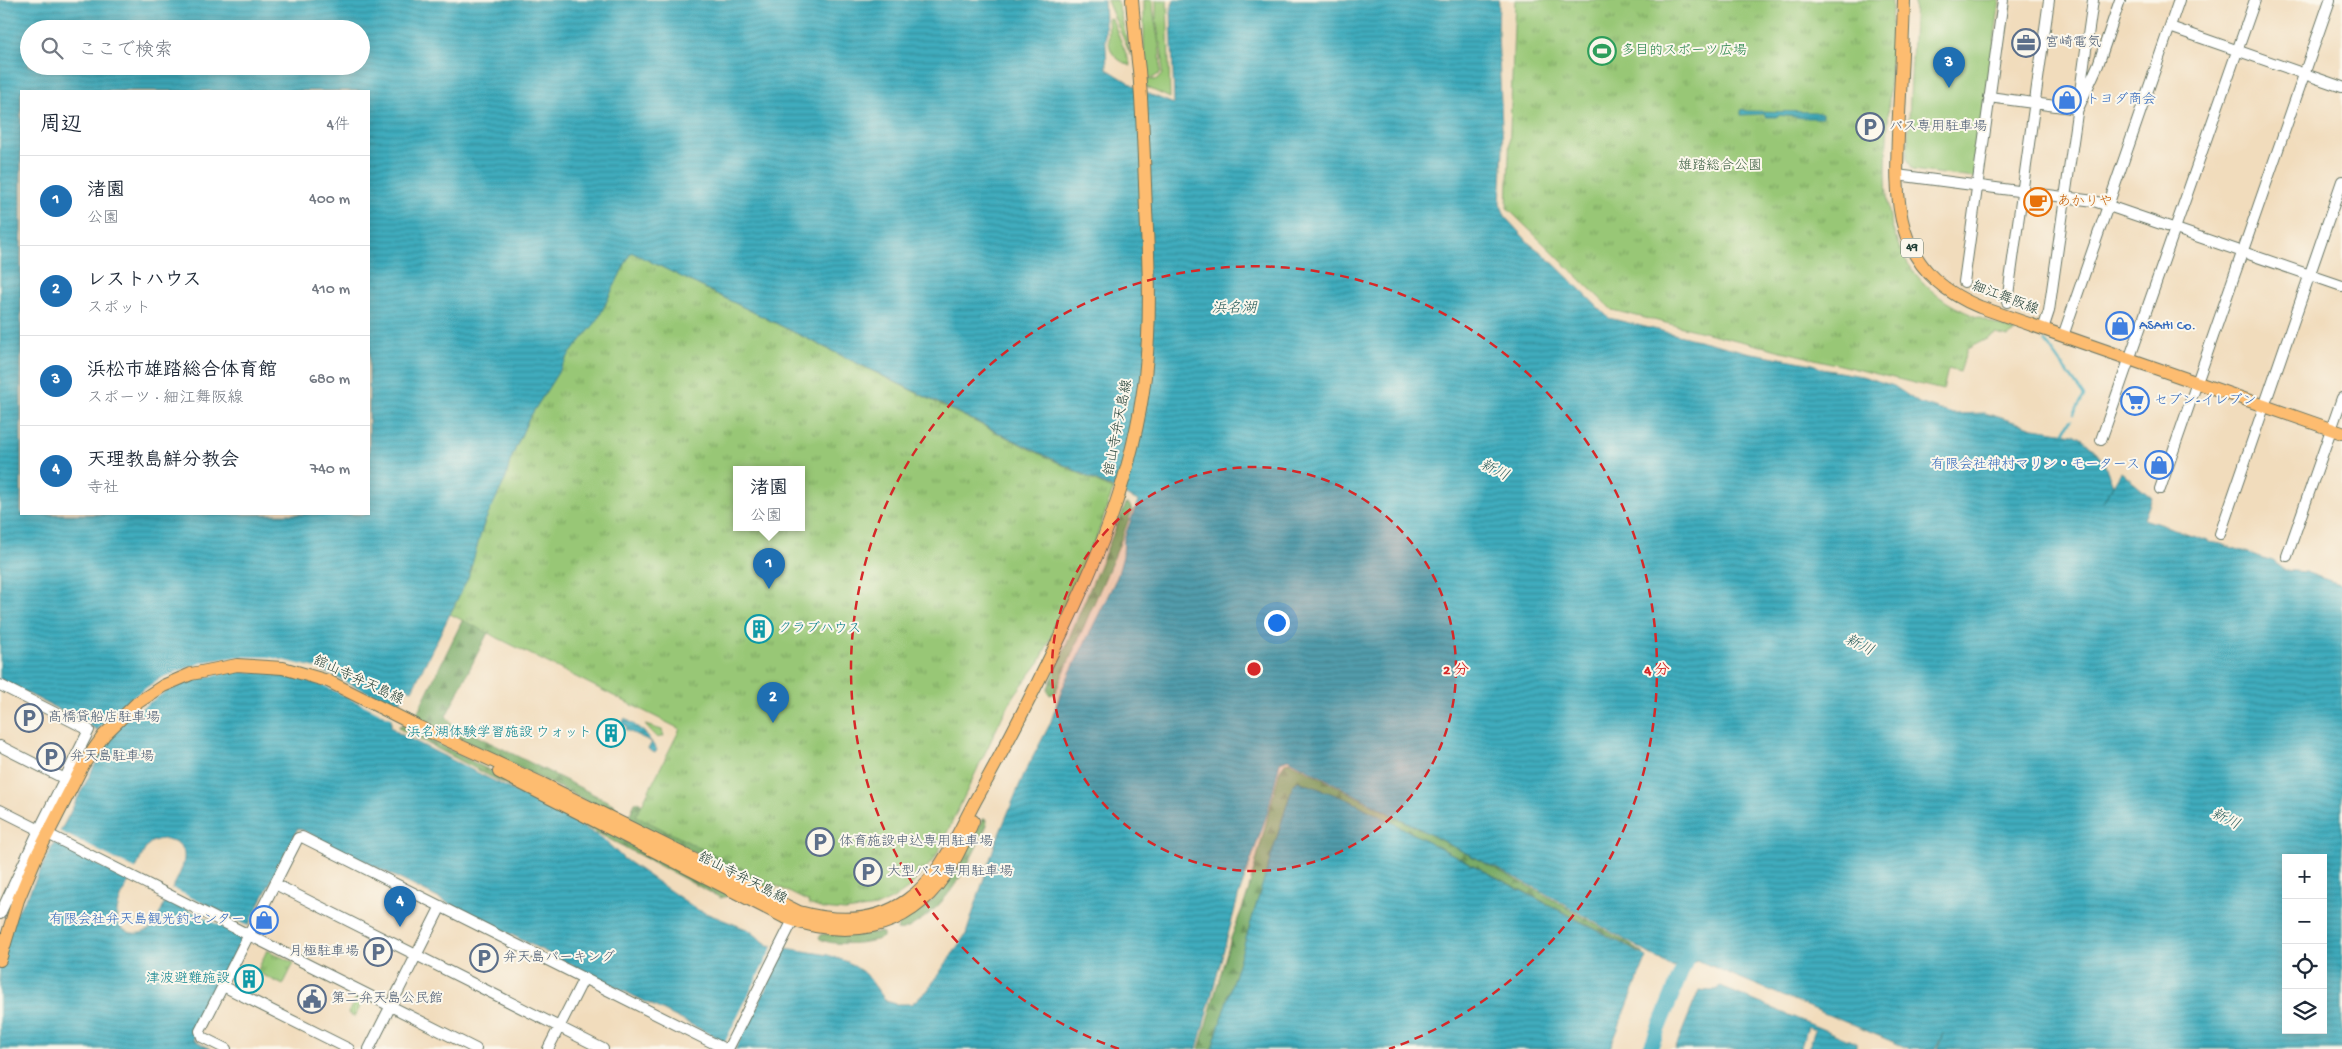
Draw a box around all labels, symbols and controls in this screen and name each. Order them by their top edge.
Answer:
search box [20,20,370,75]
office icon: 宮崎電気 [2011,28,2041,58]
icon: search [38,34,66,62]
place label: 宮崎電気 [2045,35,2101,52]
sports icon: 多目的スポーツ広場 [1587,36,1617,66]
text: ここで検索 [78,40,173,63]
place label: 多目的スポーツ広場 [1621,43,1747,60]
pin: 3 [1933,47,1965,88]
shop icon: トヨダ商会 [2052,85,2082,115]
place label: トヨダ商会 [2086,92,2156,109]
parking icon: バス専用駐車場 [1855,112,1885,142]
text: 周辺 [40,114,82,139]
text: 4件 [326,117,350,136]
place label: バス専用駐車場 [1889,119,1987,136]
park label: 雄踏総合公園 [1678,158,1762,175]
text: 渚園 [87,180,125,203]
cafe icon: あかりや [2023,187,2053,217]
text: 1 [53,191,59,210]
text: 400 m [309,191,350,210]
place label: あかりや [2057,194,2113,211]
text: 公園 [87,210,119,229]
road number: 49 [1901,238,1923,258]
text: レストハウス [87,270,201,293]
street label: 細江舞阪線 [1969,279,2041,319]
text: 2 [52,281,60,300]
text: 410 m [312,281,350,300]
text: スポット [87,300,151,319]
water label: 浜名湖 [1211,300,1258,318]
shop icon: ASAHI Co. [2105,311,2135,341]
place label: ASAHI Co. [2139,318,2196,335]
text: 浜松市雄踏総合体育館 [87,360,277,383]
text: 3 [52,371,60,390]
text: 680 m [309,371,350,390]
street label: 舘山寺弁天島線 [1101,378,1137,478]
supermarket icon: セブン-イレブン [2120,386,2150,416]
text: スポーツ · 細江舞阪線 [87,390,243,409]
place label: セブン-イレブン [2154,393,2256,410]
text: 天理教島鮮分教会 [87,450,239,473]
shop icon: 有限会社神村マリン・モータース [2144,450,2174,480]
water label: 新川 [1477,456,1511,486]
place label: 有限会社神村マリン・モータース [1931,457,2140,474]
text: 4 [52,461,60,480]
text: 740 m [310,461,350,480]
popup [733,466,805,531]
text: 渚園 [750,478,788,501]
text: 寺社 [87,480,119,499]
text: 公園 [750,508,782,527]
pin: 1 [753,548,785,589]
your location [1264,610,1290,636]
building icon: クラブハウス [744,614,774,644]
place label: クラブハウス [778,621,861,638]
water label: 新川 [1842,631,1876,661]
street label: 舘山寺弁天島線 [310,653,406,709]
centre of rings [1245,660,1263,678]
text: 2 分 [1443,662,1469,680]
text: 4 分 [1643,662,1670,680]
pin: 2 [757,682,789,723]
parking icon: 髙橋貸船店駐車場 [14,703,44,733]
place label: 髙橋貸船店駐車場 [48,710,160,727]
building icon: 浜名湖体験学習施設 ウォット [596,718,626,748]
place label: 浜名湖体験学習施設 ウォット [407,725,592,742]
parking icon: 弁天島駐車場 [36,742,66,772]
place label: 弁天島駐車場 [70,749,154,766]
water label: 新川 [2208,805,2242,835]
parking icon: 体育施設申込専用駐車場 [805,827,835,857]
place label: 体育施設申込専用駐車場 [839,834,993,851]
street label: 舘山寺弁天島線 [694,849,790,909]
map controls [2282,854,2327,1034]
button: + [2282,854,2327,899]
parking icon: 大型バス専用駐車場 [853,857,883,887]
place label: 大型バス専用駐車場 [887,864,1013,881]
pin: 4 [384,886,416,927]
button: − [2282,899,2327,944]
shop icon: 有限会社弁天島観光釣センター [249,905,279,935]
place label: 有限会社弁天島観光釣センター [50,912,245,929]
parking icon: 月極駐車場 [363,937,393,967]
parking icon: 弁天島パーキング [469,943,499,973]
place label: 月極駐車場 [289,944,359,961]
button: locate [2282,944,2327,989]
place label: 弁天島パーキング [503,950,615,967]
building icon: 津波避難施設 [234,964,264,994]
place label: 津波避難施設 [146,971,230,988]
public building icon: 第二弁天島公民館 [297,984,327,1014]
button: layers [2282,989,2327,1034]
place label: 第二弁天島公民館 [331,991,443,1008]

